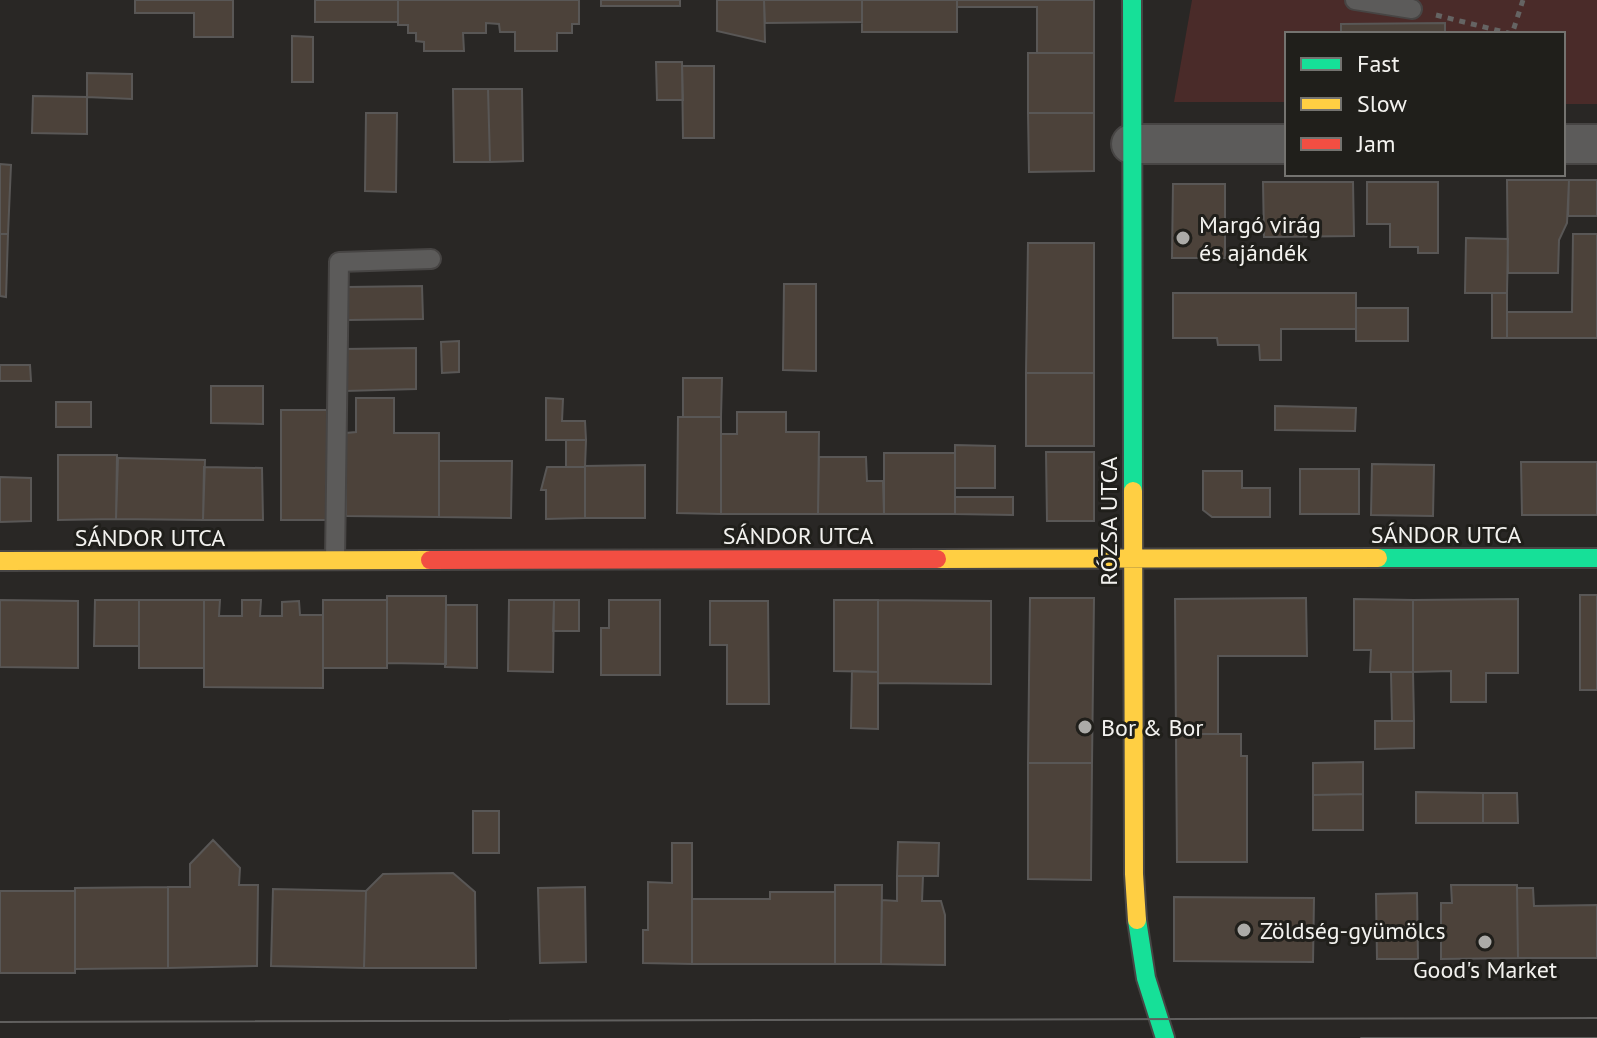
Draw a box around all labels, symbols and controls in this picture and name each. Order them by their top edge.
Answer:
legend [1285,32,1565,176]
text: Fast [1357,48,1400,79]
text: Slow [1357,88,1407,119]
text: Jam [1356,128,1395,159]
place label: Margó virág és ajándék [1199,209,1321,268]
marker: Margó virág és ajándék [1174,229,1192,247]
street label: RÓZSA UTCA [1093,456,1124,586]
street label: SÁNDOR UTCA [1371,519,1521,550]
street label: SÁNDOR UTCA [723,520,873,551]
street label: SÁNDOR UTCA [75,522,225,553]
place label: Bor & Bor [1101,712,1203,743]
marker: Bor & Bor [1076,718,1094,736]
place label: Zöldség-gyümölcs [1260,915,1446,946]
marker: Zöldség-gyümölcs [1235,921,1253,939]
marker: Good's Market [1476,933,1494,951]
place label: Good's Market [1413,954,1557,985]

